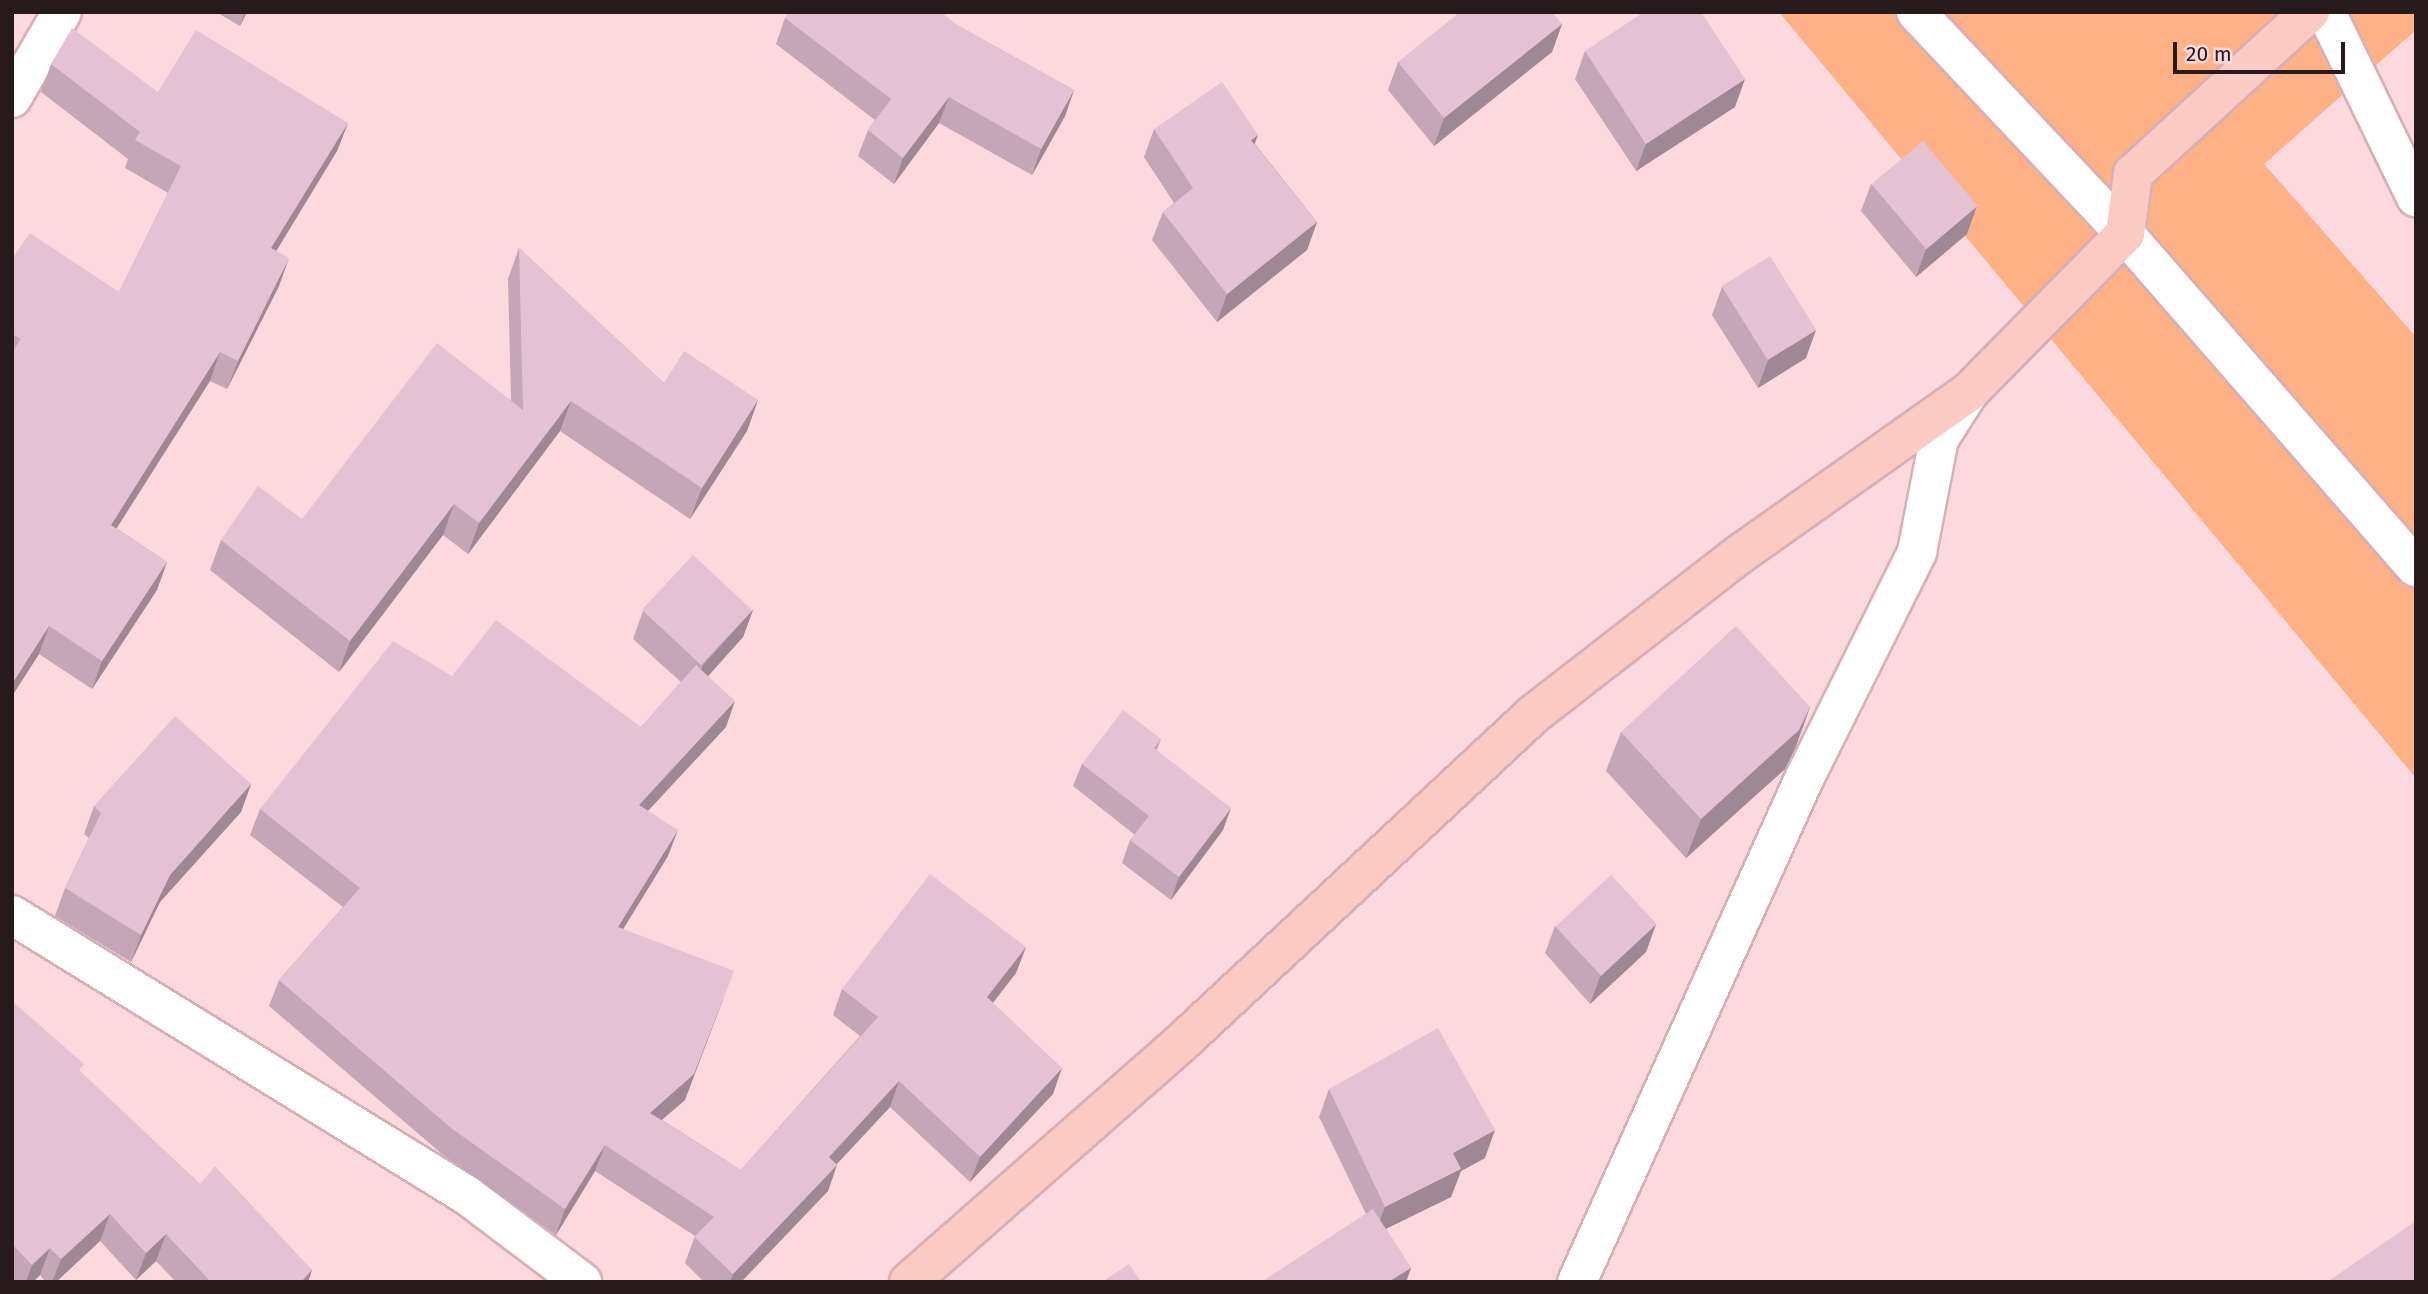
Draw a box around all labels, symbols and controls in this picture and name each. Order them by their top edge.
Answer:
scale bar [2176,28,2348,72]
text: 20 m [2186,41,2232,67]

